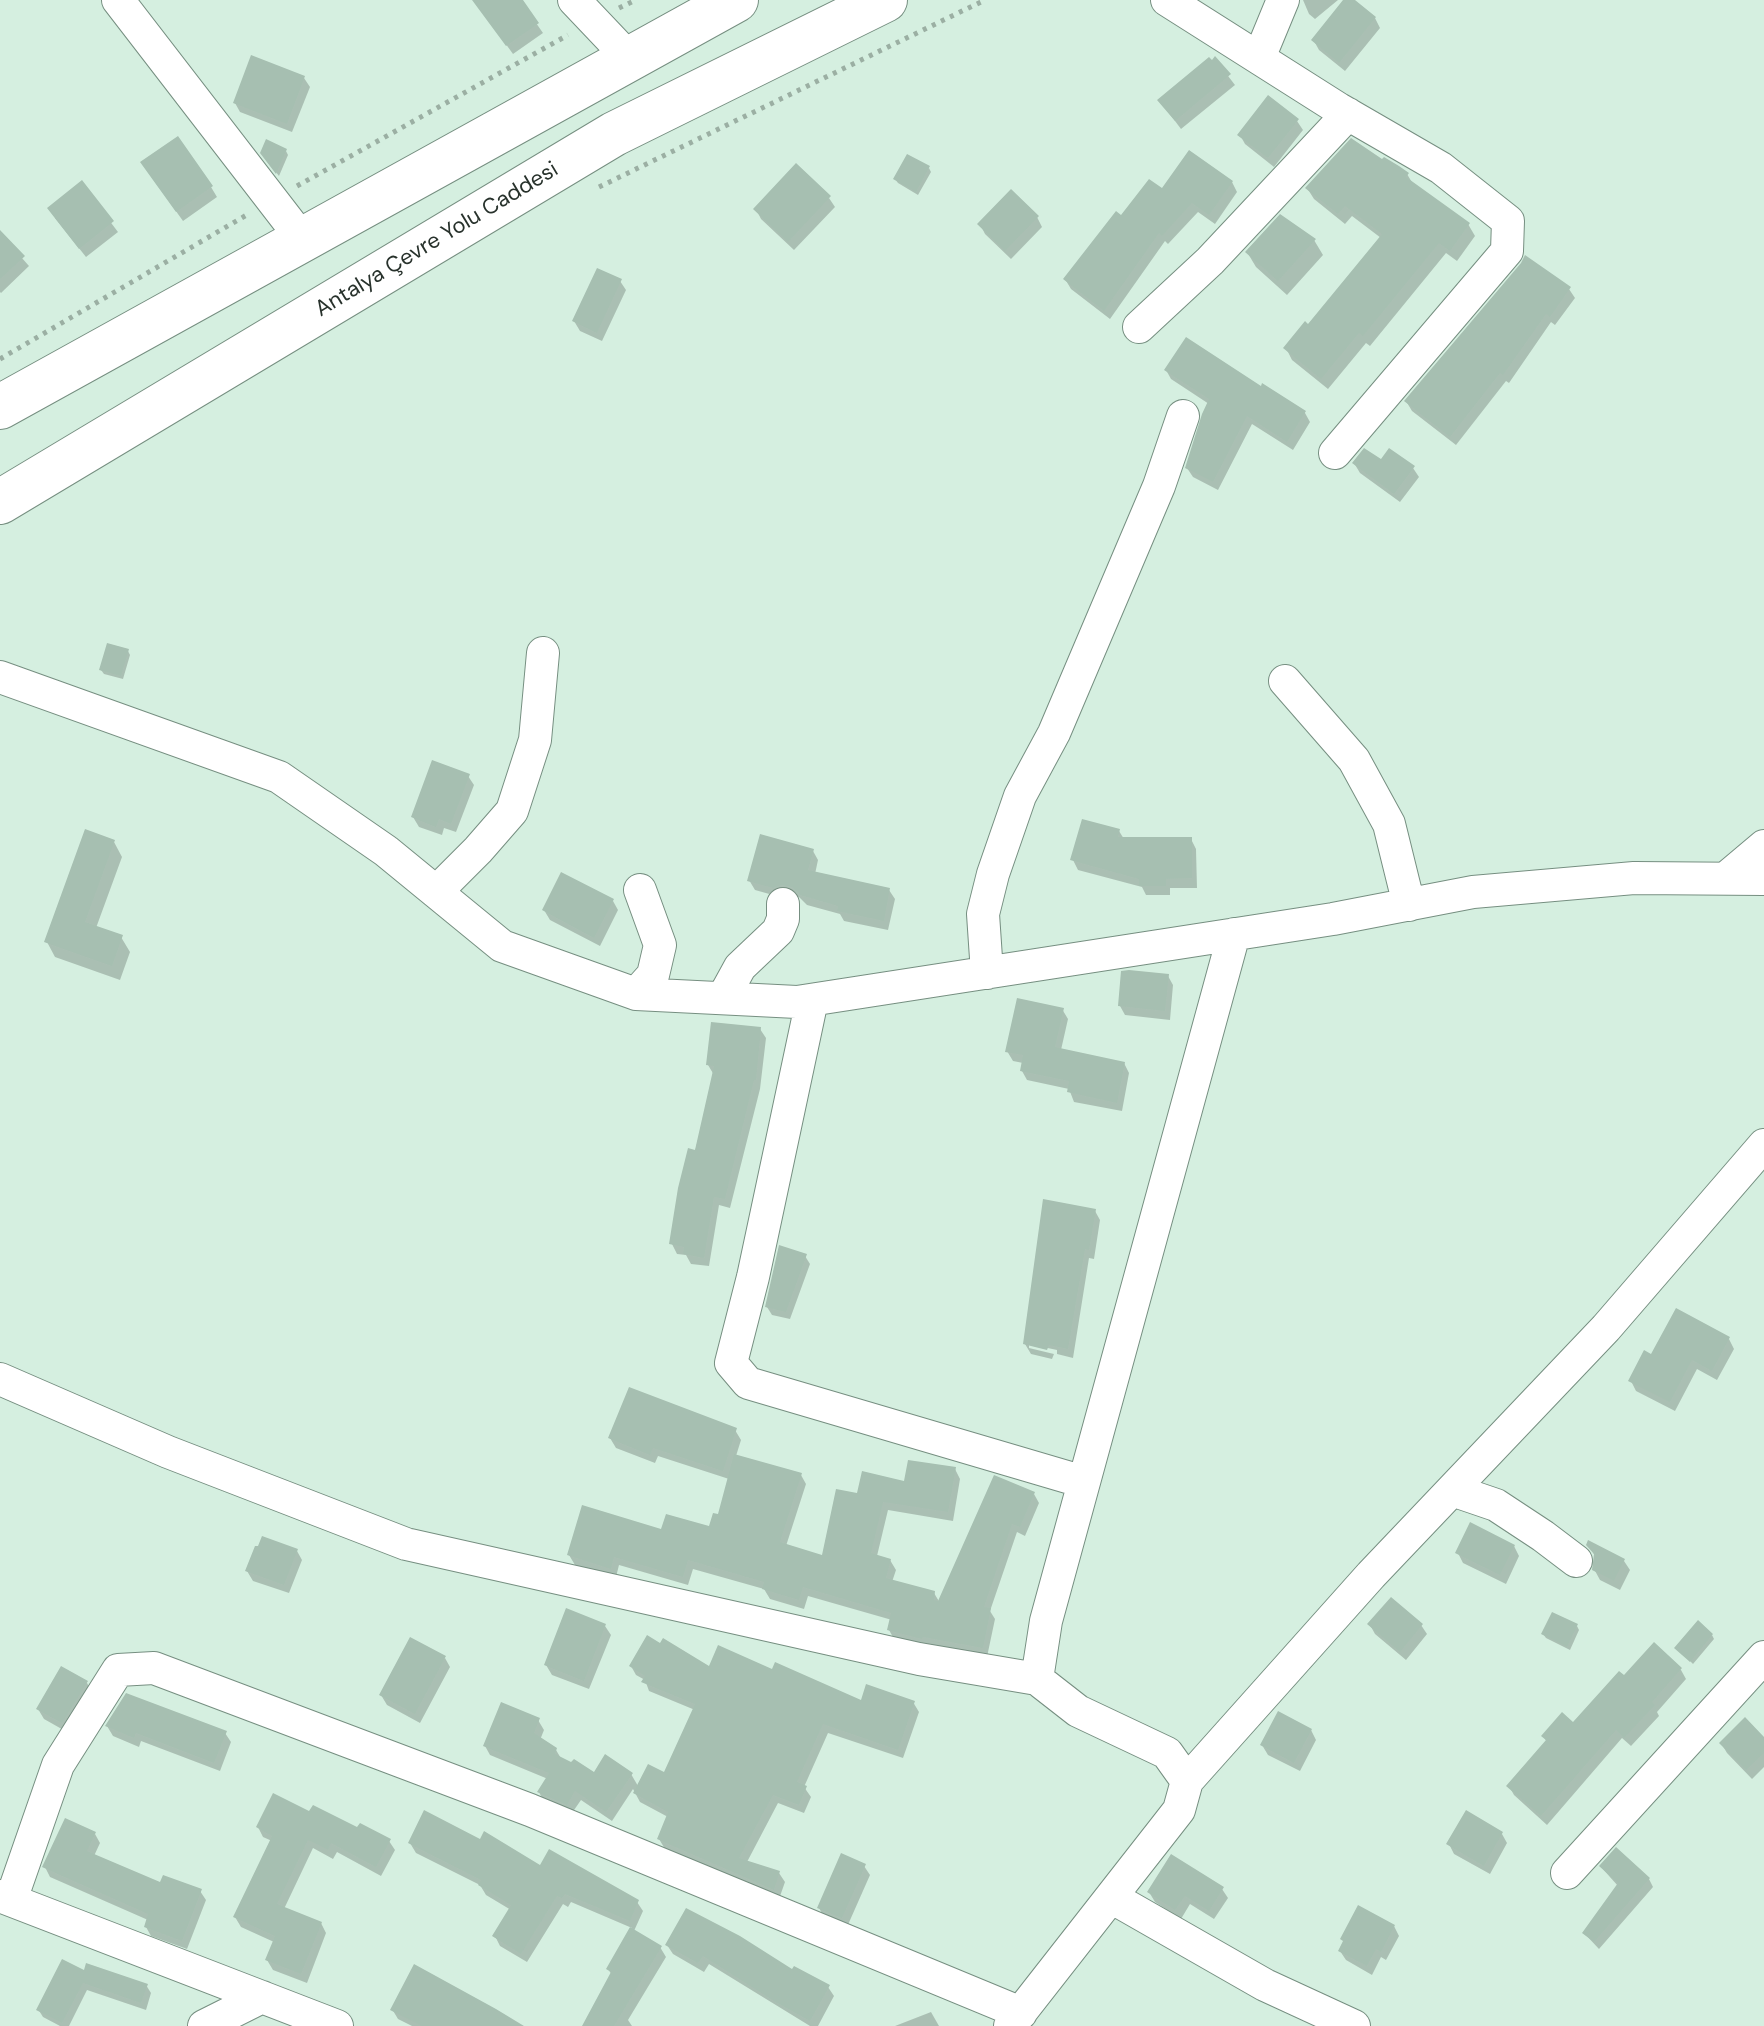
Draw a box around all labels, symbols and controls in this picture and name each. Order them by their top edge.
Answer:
street label: Antalya Çevre Yolu Caddesi [311,157,563,323]

